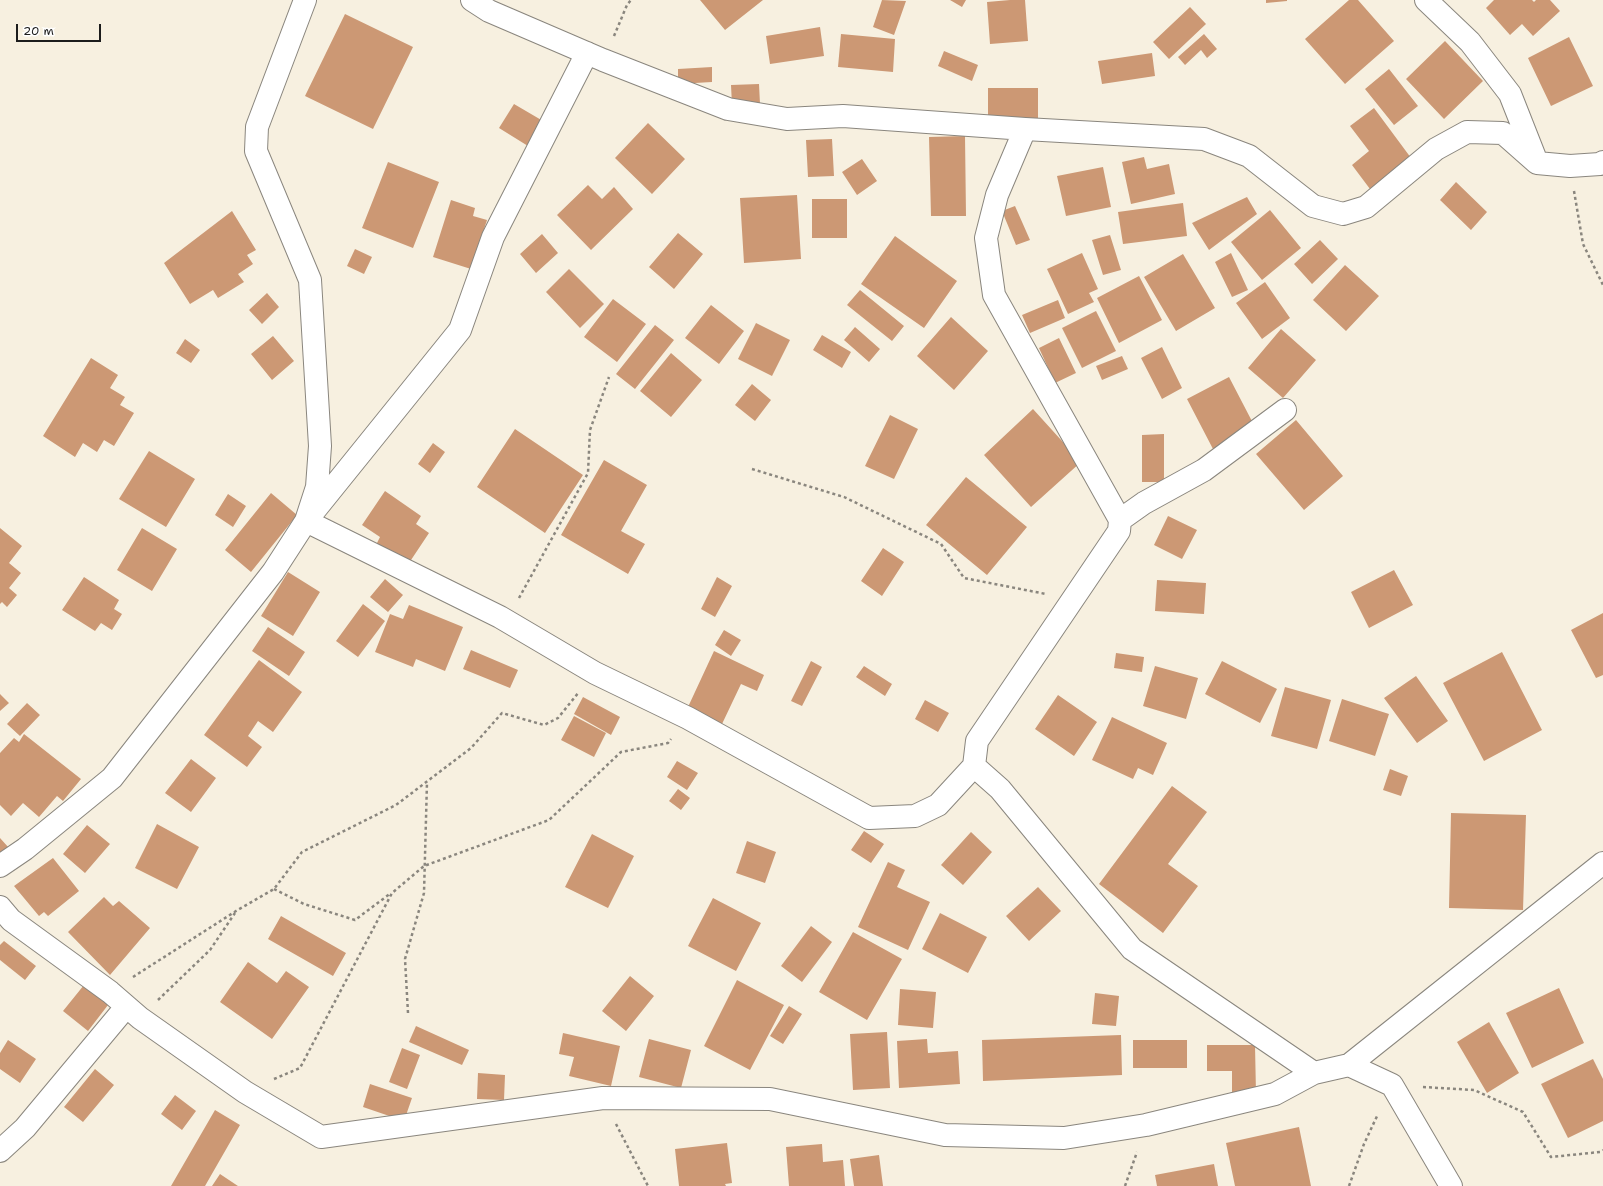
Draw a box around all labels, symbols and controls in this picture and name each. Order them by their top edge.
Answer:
scale bar [18,16,103,42]
text: 20 m [23,23,54,39]

